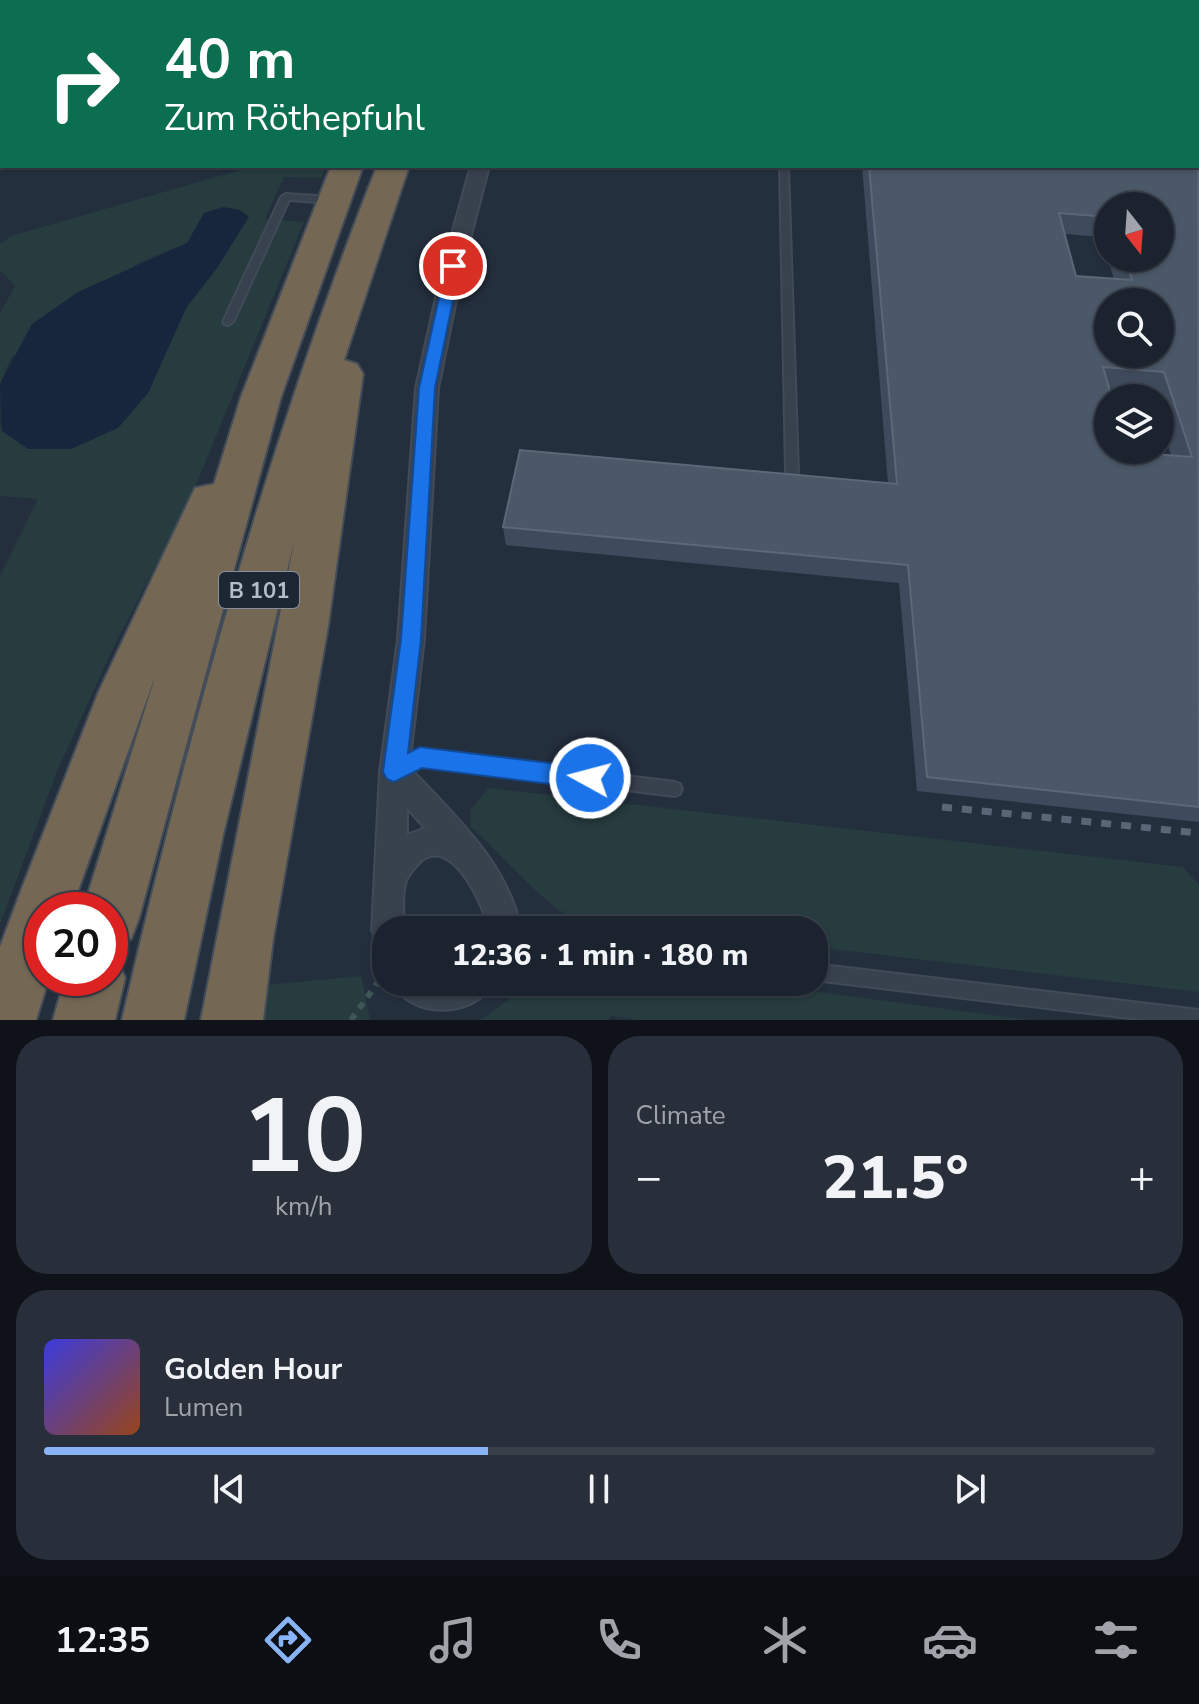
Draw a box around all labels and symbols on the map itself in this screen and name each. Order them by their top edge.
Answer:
north arrow [1094,192,1174,272]
pin [419,232,487,300]
road number: B 101 [219,572,299,608]
position arrow [548,736,632,820]
speed limit sign: 20 [24,892,128,996]

